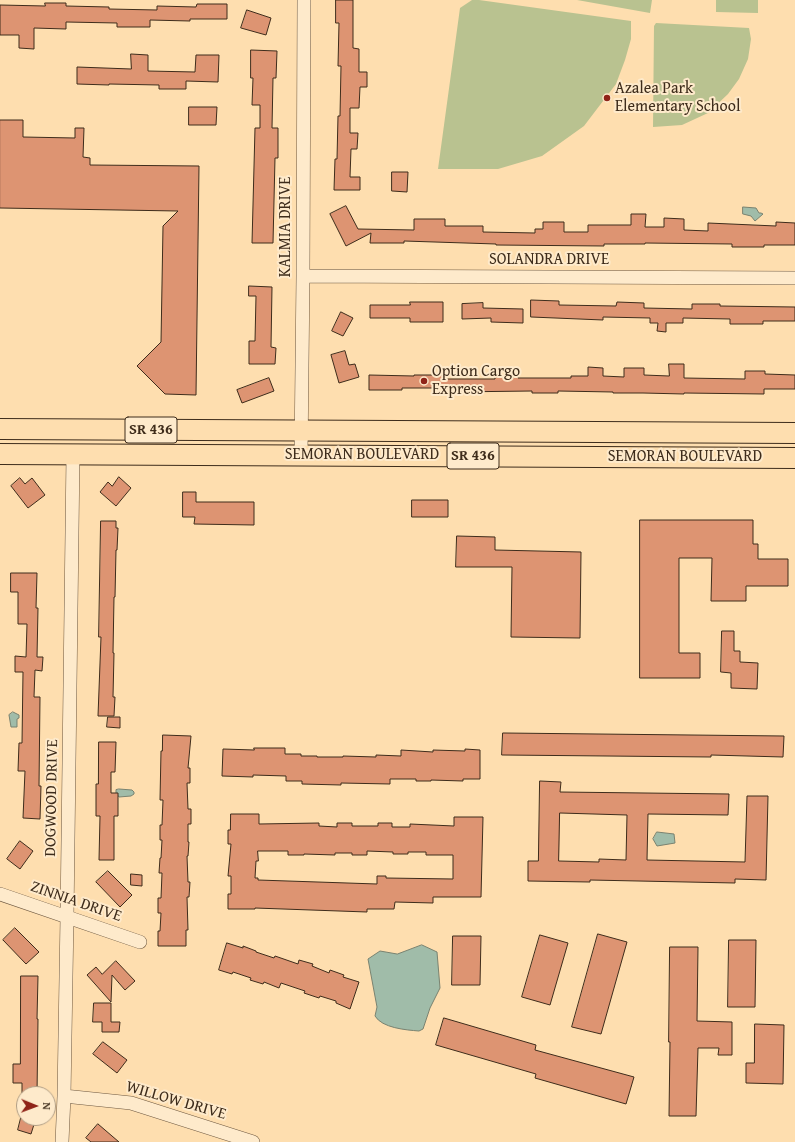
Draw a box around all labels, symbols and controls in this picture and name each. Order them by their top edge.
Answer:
place label: Azalea Park Elementary School [615,79,740,117]
marker: Azalea Park Elementary School [602,93,612,103]
street label: KALMIA DRIVE [276,177,296,277]
street label: SOLANDRA DRIVE [489,250,609,270]
place label: Option Cargo Express [432,362,520,400]
marker: Option Cargo Express [419,376,429,386]
road number: SR 436 [125,417,177,443]
road number: SR 436 [447,443,499,469]
street label: SEMORAN BOULEVARD [285,445,439,465]
street label: SEMORAN BOULEVARD [608,447,762,467]
street label: DOGWOOD DRIVE [41,739,63,857]
street label: ZINNIA DRIVE [28,877,124,927]
street label: WILLOW DRIVE [124,1078,228,1124]
north arrow [16,1086,56,1126]
text: N [39,1102,55,1110]

